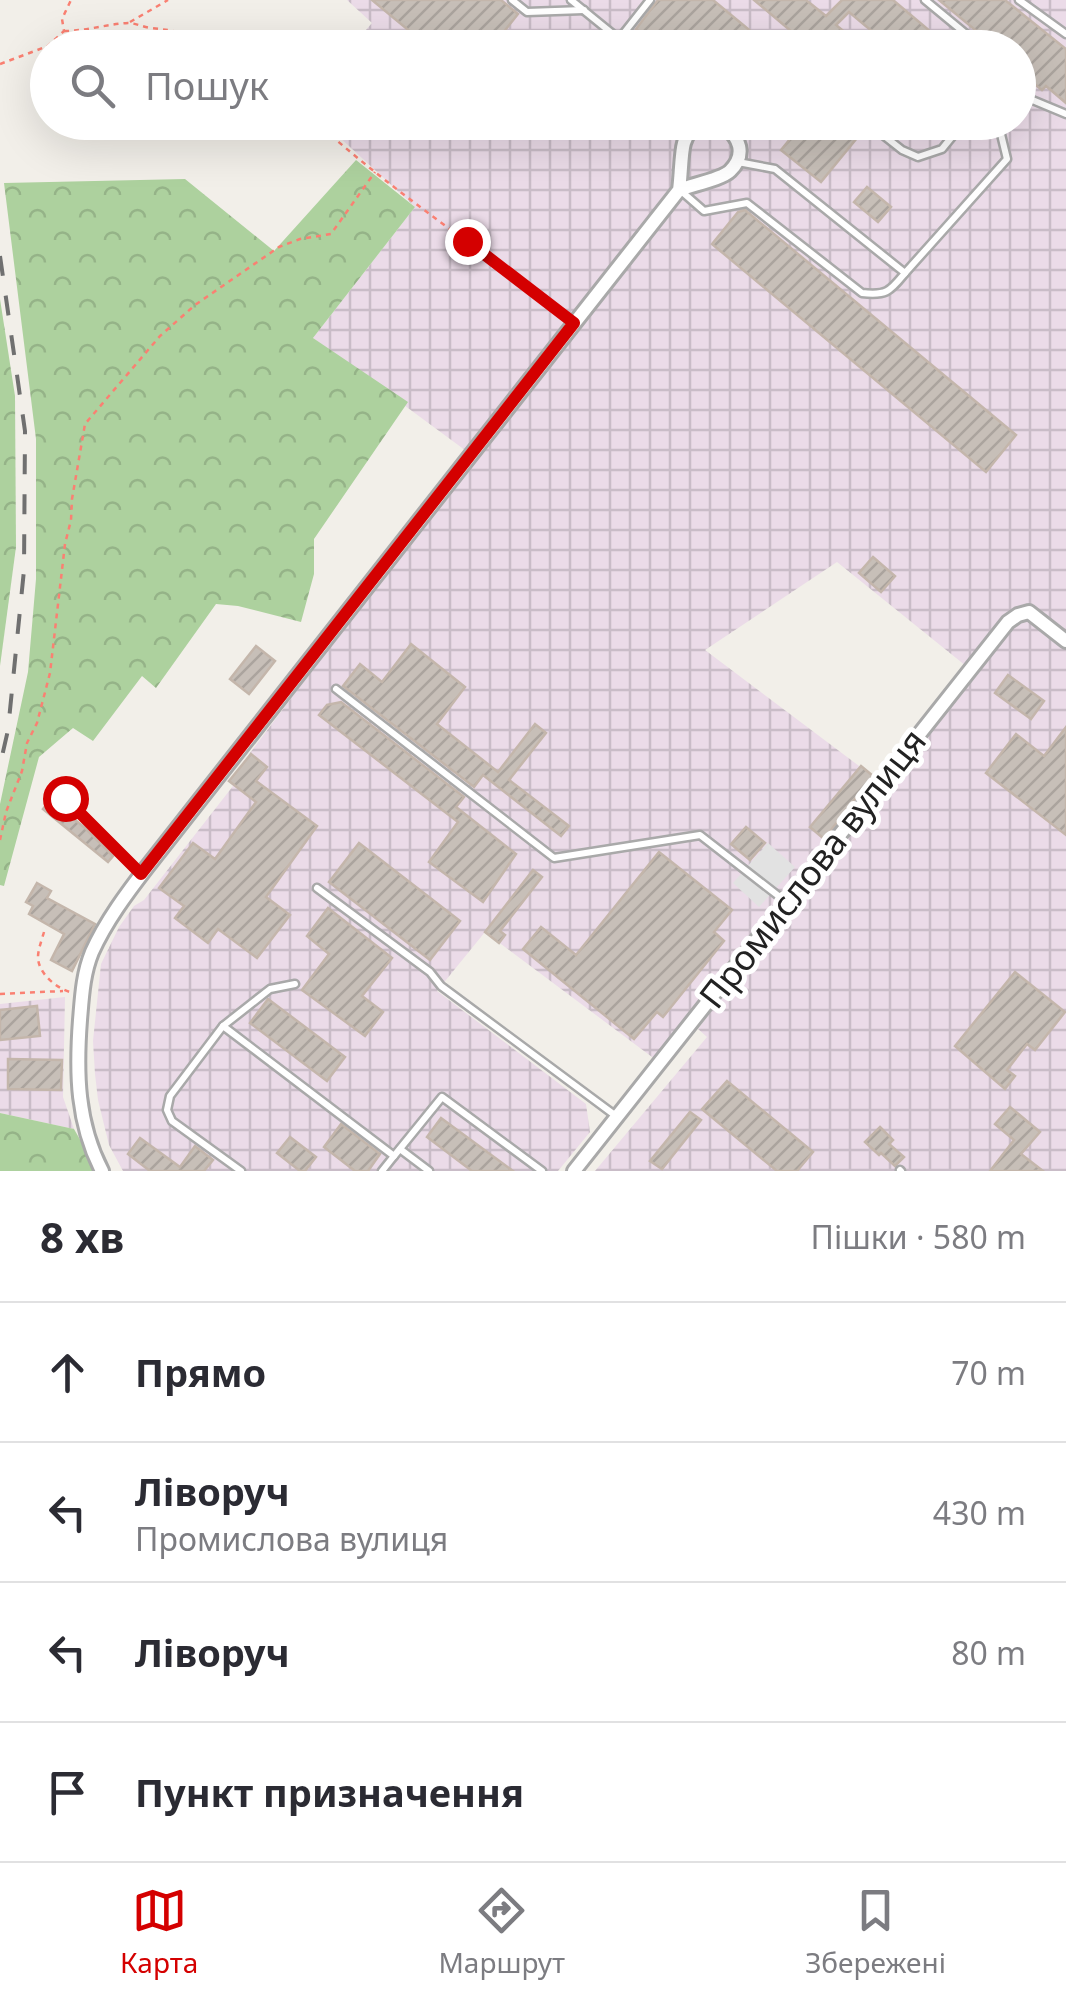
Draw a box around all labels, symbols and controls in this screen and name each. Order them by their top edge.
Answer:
search box [30,30,1036,140]
icon: search [65,58,120,113]
text: Пошук [145,59,269,111]
route end [445,219,491,265]
street label: Промислова вулиця [688,719,936,1018]
route start [43,776,89,822]
text: 8 хв [40,1208,124,1265]
text: Пішки · 580 m [810,1215,1026,1258]
icon: ahead [40,1345,95,1400]
text: Прямо [135,1346,266,1398]
text: 70 m [951,1351,1026,1394]
text: Ліворуч [135,1465,290,1517]
icon: left [40,1485,95,1540]
text: 430 m [933,1491,1026,1534]
text: Промислова вулиця [135,1517,448,1560]
icon: left [40,1625,95,1680]
text: Ліворуч [135,1626,290,1678]
text: 80 m [951,1631,1026,1674]
icon: arrive [40,1765,95,1820]
text: Пункт призначення [135,1766,524,1818]
tab: Карта [120,1883,198,1981]
tab: Маршрут [438,1883,565,1981]
tab: Збережені [805,1883,946,1981]

